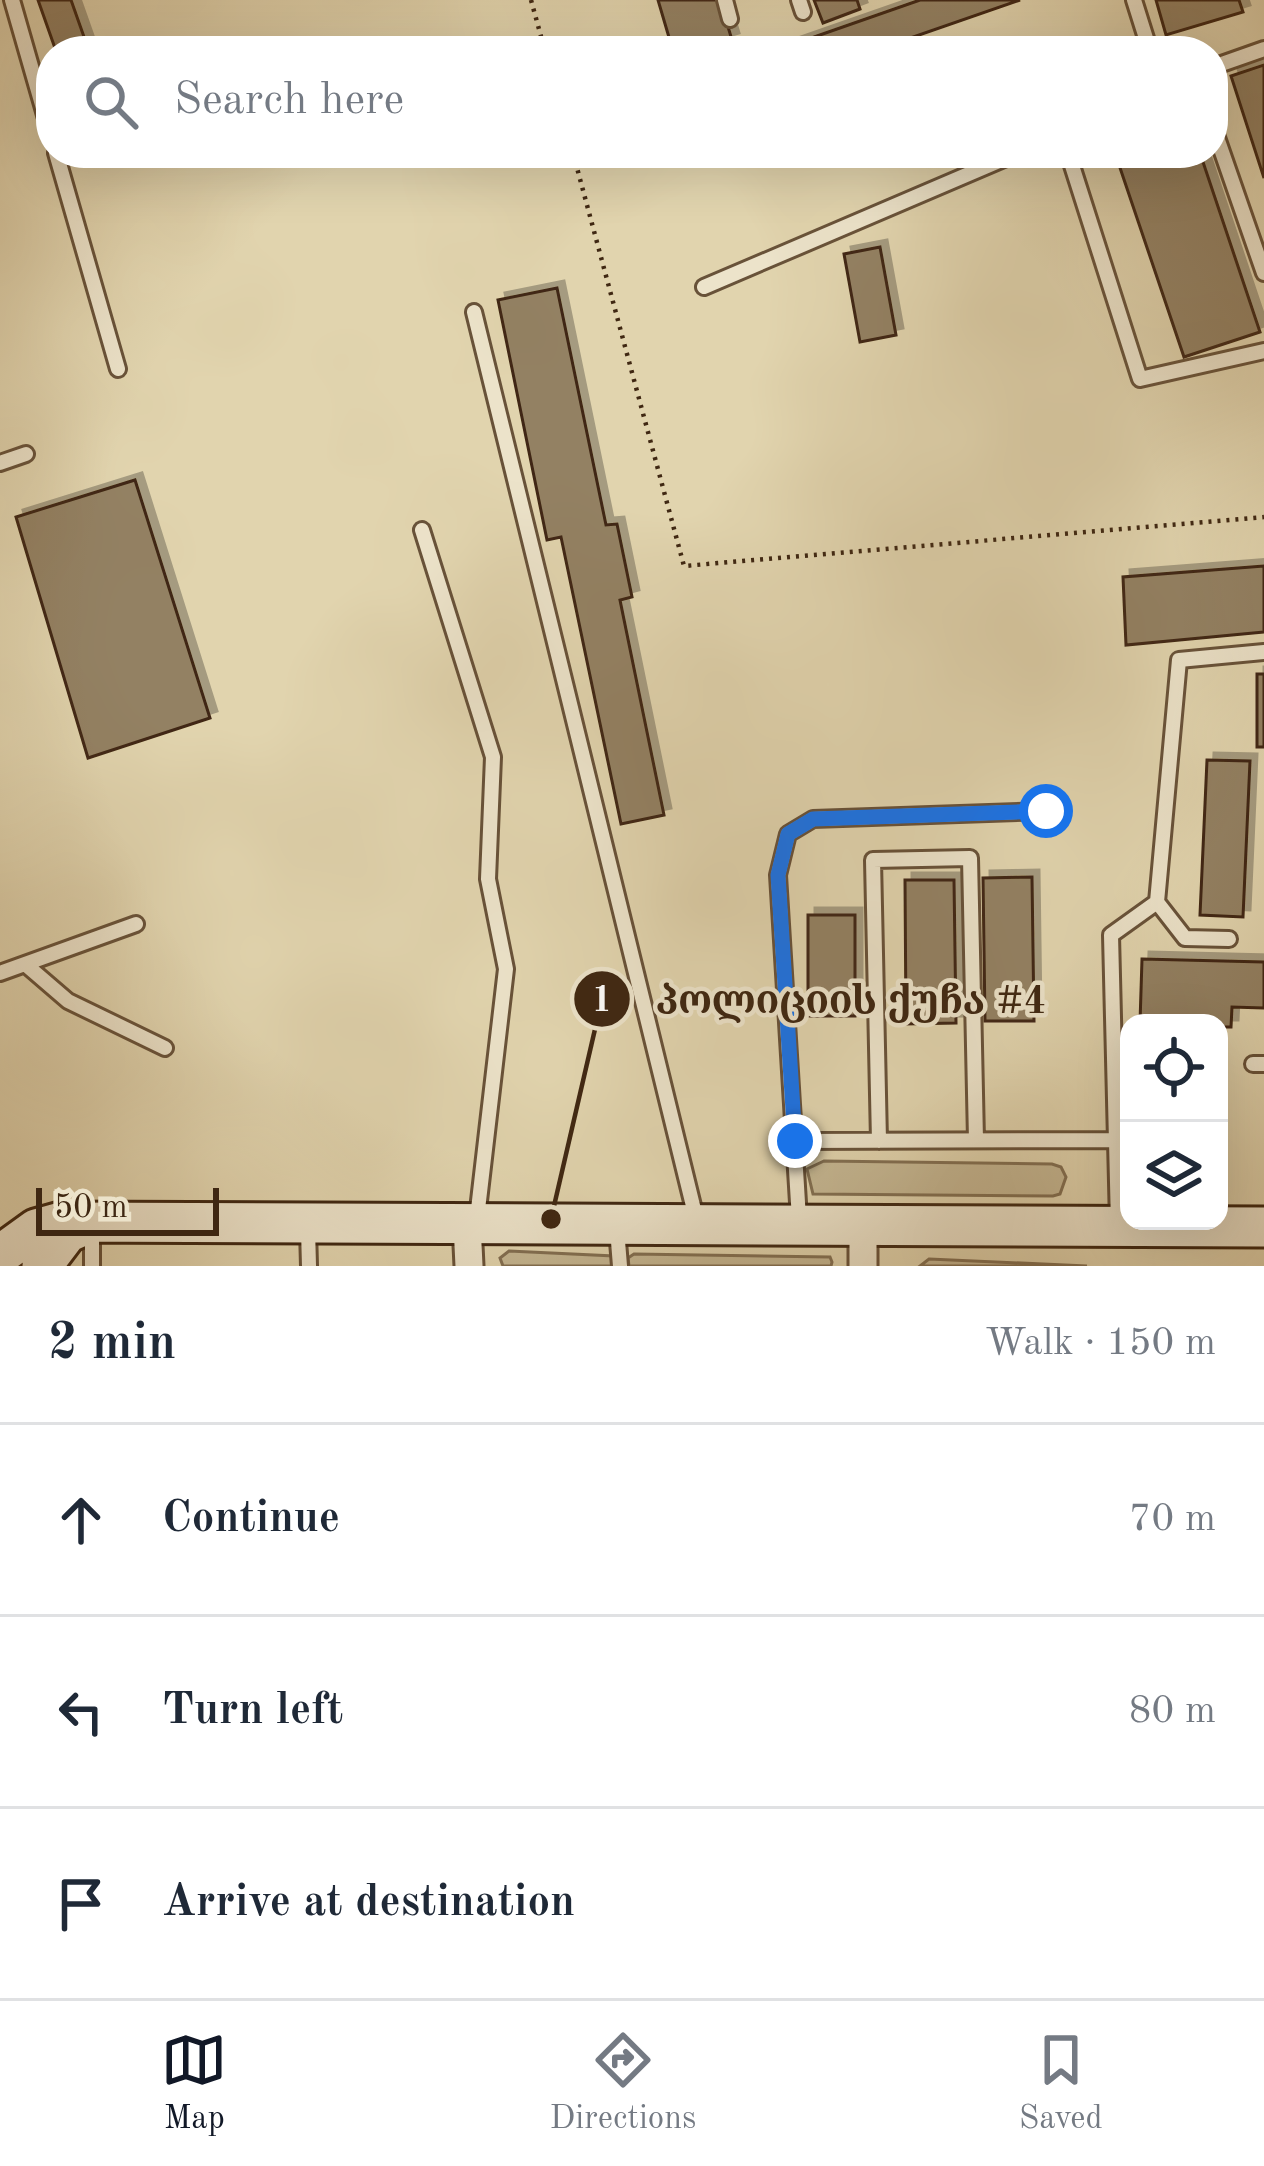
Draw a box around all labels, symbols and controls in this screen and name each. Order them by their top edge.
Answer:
search box [36,36,1228,168]
icon: search [78,69,144,135]
text: Search here [174,79,404,124]
route start [1019,784,1073,838]
callout: პოლიციის ქუჩა #4 [572,961,1070,1036]
text: პოლიციის ქუჩა #4 [656,982,1046,1023]
text: 1 [592,984,612,1020]
map controls [1120,1014,1228,1230]
button: locate [1120,1014,1228,1122]
route end [768,1114,822,1168]
button: layers [1120,1122,1228,1230]
scale bar [36,1182,219,1235]
text: 50 m [54,1192,128,1225]
text: 2 min [48,1319,176,1370]
text: Walk · 150 m [985,1324,1216,1363]
icon: ahead [48,1487,114,1553]
text: Continue [162,1497,340,1542]
text: 70 m [1129,1500,1216,1539]
icon: left [48,1679,114,1745]
text: Turn left [162,1689,343,1734]
text: 80 m [1129,1692,1216,1731]
icon: arrive [48,1871,114,1937]
text: Arrive at destination [162,1881,575,1926]
tab: Map [161,2027,227,2140]
tab: Directions [550,2027,696,2140]
tab: Saved [1019,2027,1103,2140]

